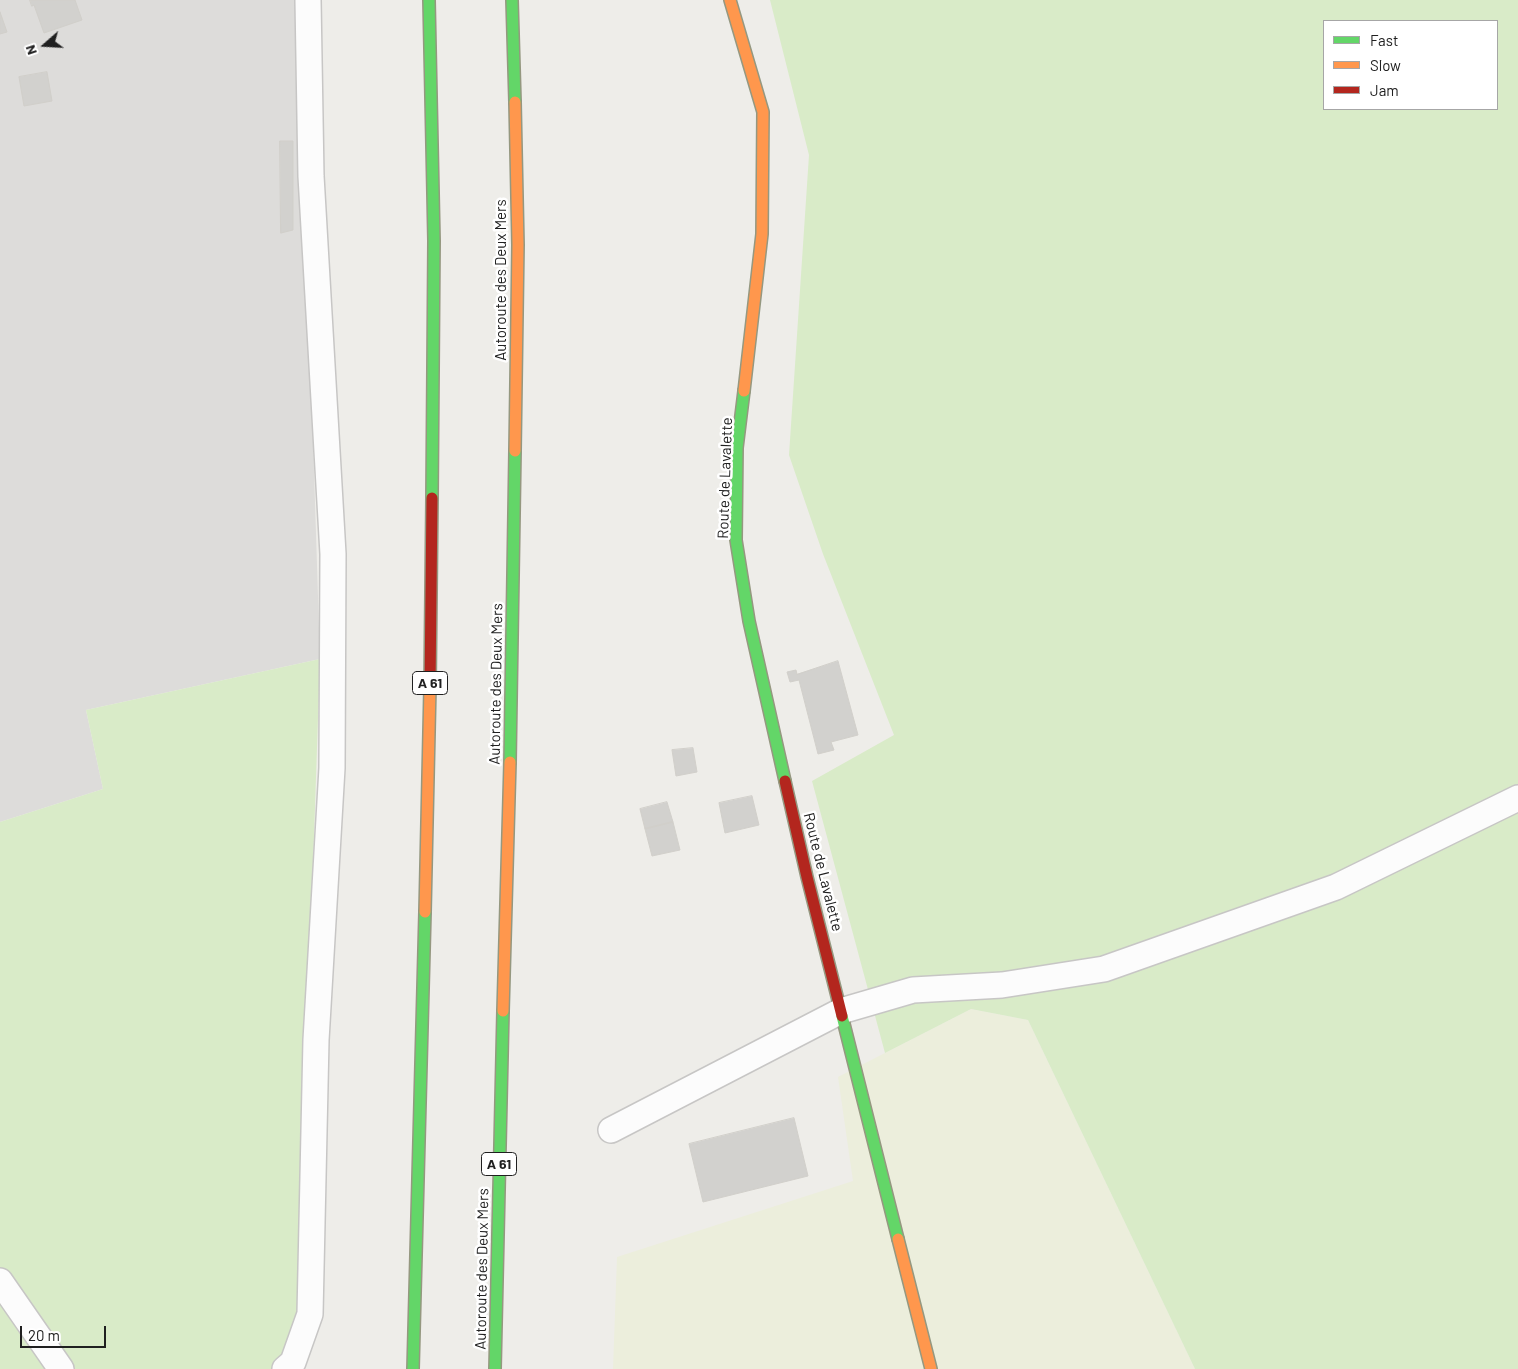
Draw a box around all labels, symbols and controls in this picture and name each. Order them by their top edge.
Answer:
north arrow [20,20,70,70]
legend [1323,20,1498,110]
text: Fast [1370,31,1398,49]
text: N [21,43,40,57]
text: Slow [1370,56,1401,74]
text: Jam [1370,81,1399,99]
street label: Autoroute des Deux Mers [492,199,510,361]
street label: Route de Lavalette [714,417,736,539]
street label: Autoroute des Deux Mers [486,603,506,765]
road number: A 61 [412,671,448,694]
street label: Route de Lavalette [800,811,846,933]
road number: A 61 [482,1152,516,1176]
street label: Autoroute des Deux Mers [472,1188,492,1350]
scale bar [22,1316,109,1348]
text: 20 m [28,1326,60,1344]

